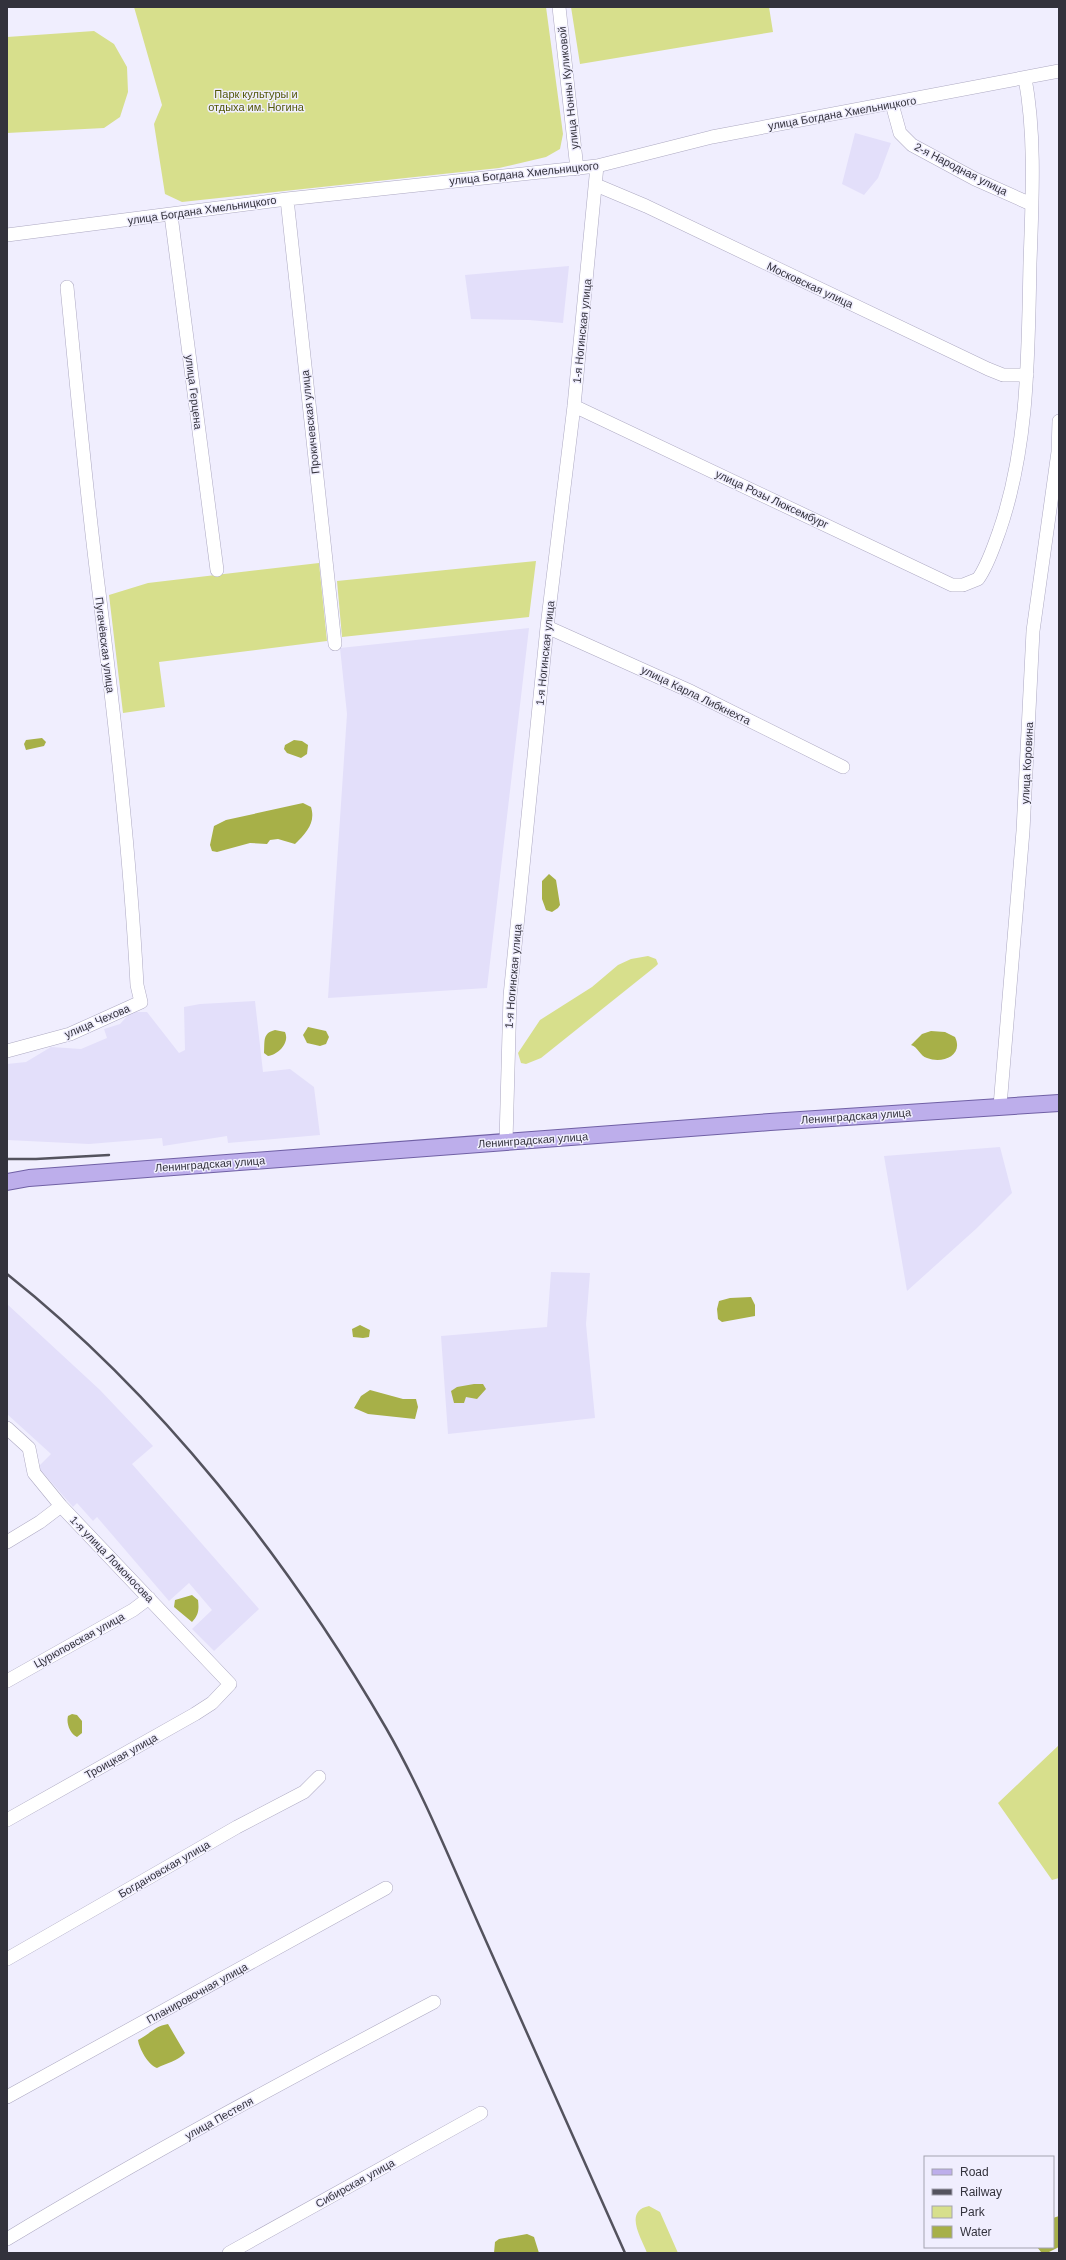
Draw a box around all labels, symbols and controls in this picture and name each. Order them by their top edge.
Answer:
street label: улица Нонны Куликовой [556,26,580,150]
park label: Парк культуры и отдыха им. Ногина [208,88,305,113]
street label: улица Богдана Хмельницкого [767,94,917,132]
street label: 2-я Народная улица [913,140,1010,198]
street label: улица Богдана Хмельницкого [449,159,599,187]
street label: улица Богдана Хмельницкого [127,194,277,226]
street label: Московская улица [765,260,856,311]
street label: 1-я Ногинская улица [571,277,594,384]
street label: улица Герцена [183,354,205,431]
street label: Прокичевская улица [298,368,321,475]
street label: улица Розы Люксембург [714,468,830,530]
street label: Пугачёвская улица [93,596,117,695]
street label: 1-я Ногинская улица [534,599,557,706]
street label: улица Карла Либкнехта [639,663,753,727]
street label: улица Коровина [1019,721,1035,804]
street label: 1-я Ногинская улица [502,922,524,1029]
street label: улица Чехова [63,1001,132,1040]
street label: Ленинградская улица [801,1106,912,1126]
street label: Ленинградская улица [478,1130,589,1150]
street label: Ленинградская улица [155,1154,266,1174]
street label: 1-я улица Ломоносова [68,1514,157,1605]
street label: Цурюповская улица [32,1610,127,1670]
street label: Троицкая улица [83,1731,160,1781]
street label: Богдановская улица [116,1838,212,1900]
street label: Планировочная улица [144,1960,250,2026]
street label: улица Пестеля [183,2094,255,2142]
street label: Сибирская улица [313,2156,397,2210]
legend [924,2156,1054,2248]
text: Road [960,2165,989,2179]
text: Railway [960,2185,1002,2199]
text: Park [960,2205,986,2219]
text: Water [960,2225,992,2239]

